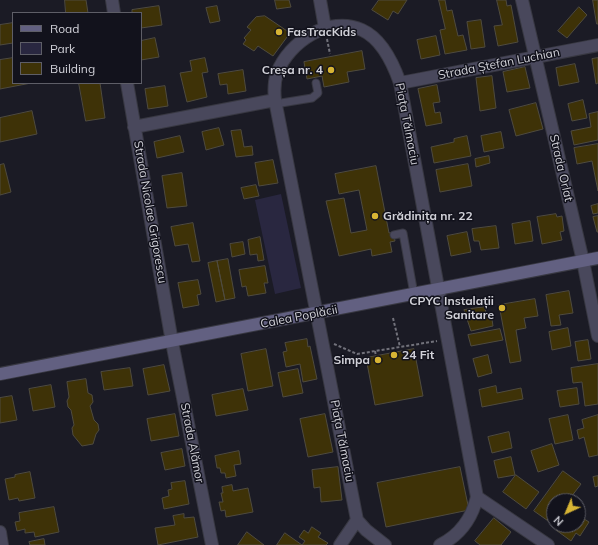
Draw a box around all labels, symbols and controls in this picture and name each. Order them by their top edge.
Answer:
legend [12,12,142,84]
text: Road [50,21,79,36]
place label: FasTracKids [287,25,356,39]
marker: FasTracKids [274,27,284,37]
text: Park [50,41,75,56]
street label: Strada Ștefan Luchian [437,45,561,83]
text: Building [50,61,95,76]
place label: Creșa nr. 4 [262,63,323,77]
marker: Creșa nr. 4 [326,65,336,75]
street label: Piața Tălmaciu [392,82,422,166]
street label: Strada Orlat [546,133,576,203]
street label: Strada Nicolae Grigorescu [130,140,170,284]
place label: Grădinița nr. 22 [383,209,473,223]
marker: Grădinița nr. 22 [370,211,380,221]
place label: CPYC Instalații Sanitare [409,294,494,322]
street label: Calea Poplăcii [259,302,339,332]
marker: CPYC Instalații Sanitare [497,303,507,313]
place label: 24 Fit [402,348,434,362]
marker: 24 Fit [389,350,399,360]
place label: Simpa [333,353,370,367]
marker: Simpa [373,355,383,365]
street label: Piața Tălmaciu [327,399,357,483]
street label: Strada Alămor [177,402,207,484]
north arrow [546,493,586,533]
text: N [551,513,566,529]

